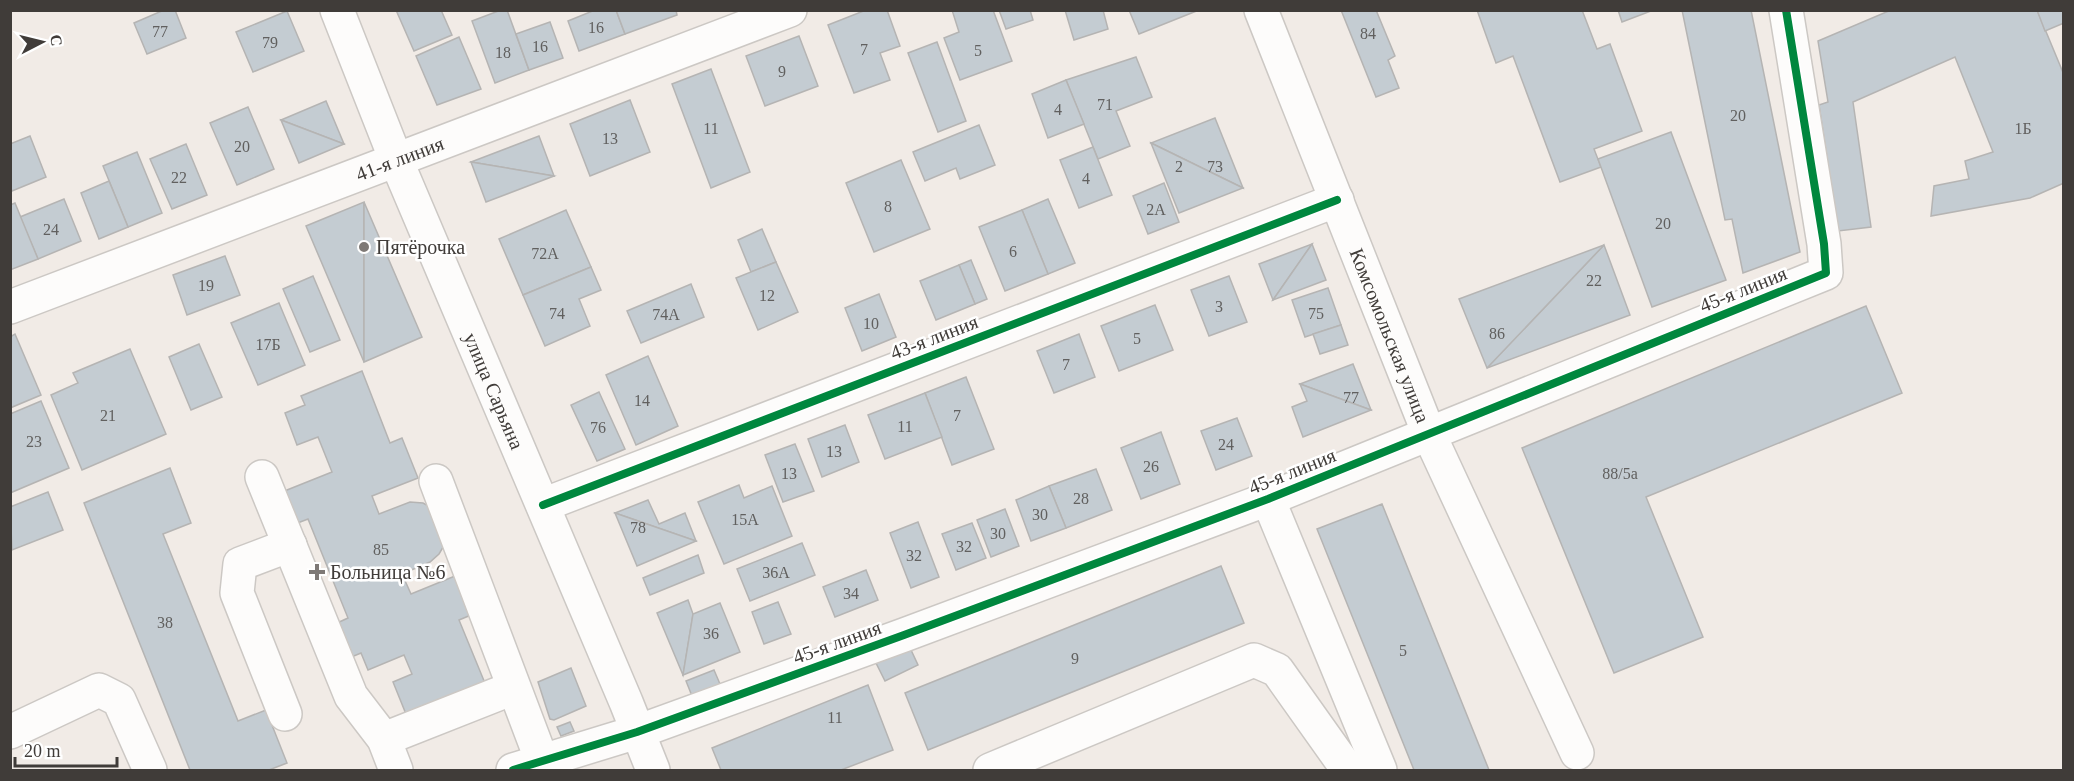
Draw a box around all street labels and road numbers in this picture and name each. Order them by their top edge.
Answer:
street label: 41-я линия [353,132,447,185]
street label: Комсомольская улица [1346,245,1434,426]
street label: 45-я линия [1696,262,1790,316]
street label: 43-я линия [887,310,981,364]
street label: улица Сарьяна [459,329,528,453]
street label: 45-я линия [1245,444,1339,498]
street label: 45-я линия [790,616,884,668]

